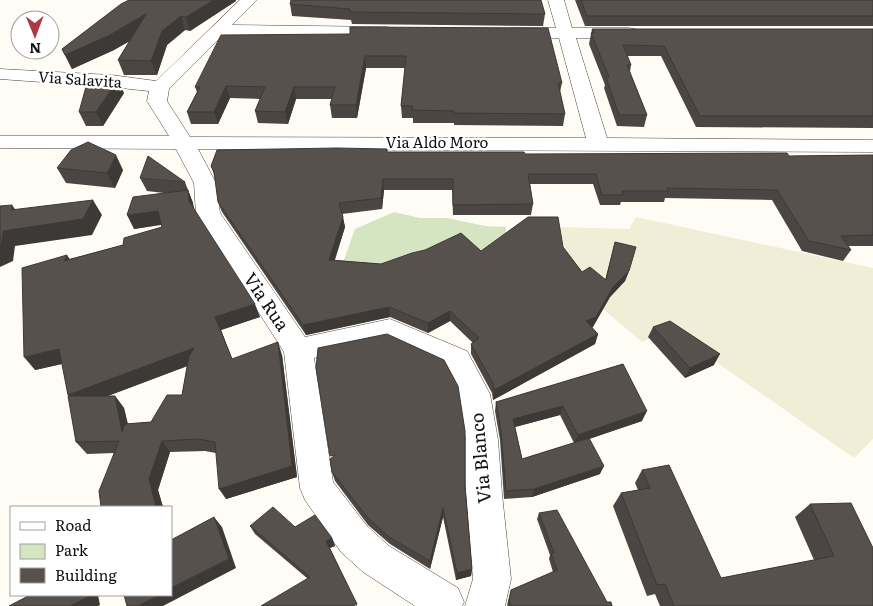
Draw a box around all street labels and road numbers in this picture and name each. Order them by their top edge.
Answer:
street label: Via Salavita [38,64,124,93]
street label: Via Aldo Moro [386,130,489,153]
street label: Via Rua [238,266,297,336]
street label: Via Blanco [462,412,497,505]

